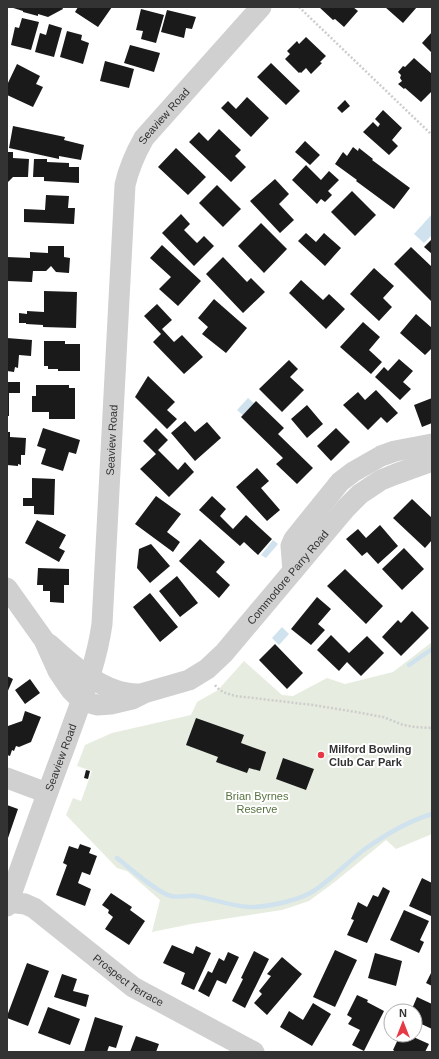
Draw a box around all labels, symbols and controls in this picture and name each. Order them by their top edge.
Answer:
street label: Seaview Road [136,85,192,146]
street label: Seaview Road [104,404,119,476]
street label: Commodore Parry Road [245,528,331,627]
street label: Seaview Road [43,722,79,793]
place label: Milford Bowling Club Car Park [329,743,411,768]
marker: Milford Bowling Club Car Park [316,750,326,760]
park label: Brian Byrnes Reserve [226,790,289,815]
street label: Prospect Terrace [91,952,166,1008]
north arrow [383,1003,423,1043]
text: N [399,1007,407,1019]

